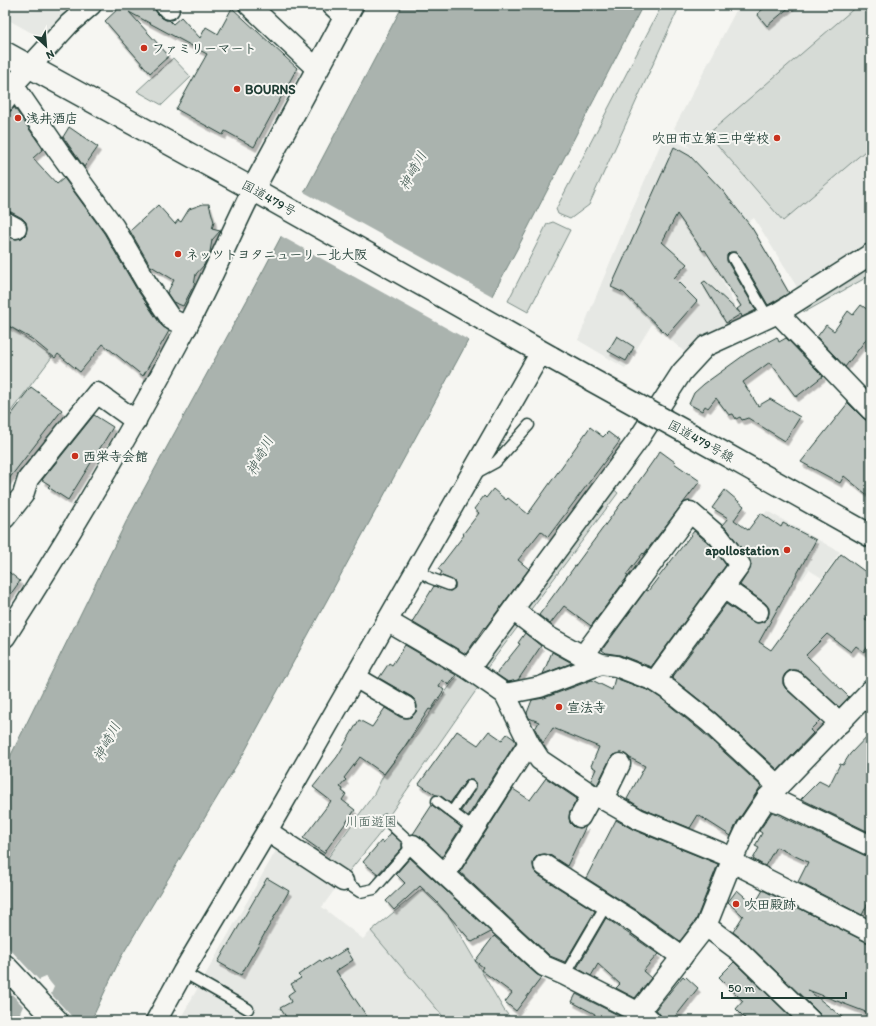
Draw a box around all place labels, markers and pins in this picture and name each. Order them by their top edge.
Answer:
place label: ファミリーマート [152,41,257,56]
marker: ファミリーマート [139,43,149,53]
place label: BOURNS [245,82,296,97]
marker: BOURNS [232,84,242,94]
place label: 浅井酒店 [26,111,78,126]
marker: 浅井酒店 [13,113,23,123]
place label: 吹田市立第三中学校 [652,131,769,146]
marker: 吹田市立第三中学校 [772,133,782,143]
place label: ネッツトヨタニューリー北大阪 [186,247,367,262]
marker: ネッツトヨタニューリー北大阪 [173,249,183,259]
place label: 西栄寺会館 [83,449,148,464]
marker: 西栄寺会館 [70,451,80,461]
place label: apollostation [705,543,780,559]
marker: apollostation [782,545,792,555]
place label: 宣法寺 [567,700,606,715]
marker: 宣法寺 [554,702,564,712]
place label: 吹田殿跡 [744,897,796,912]
marker: 吹田殿跡 [731,899,741,909]

